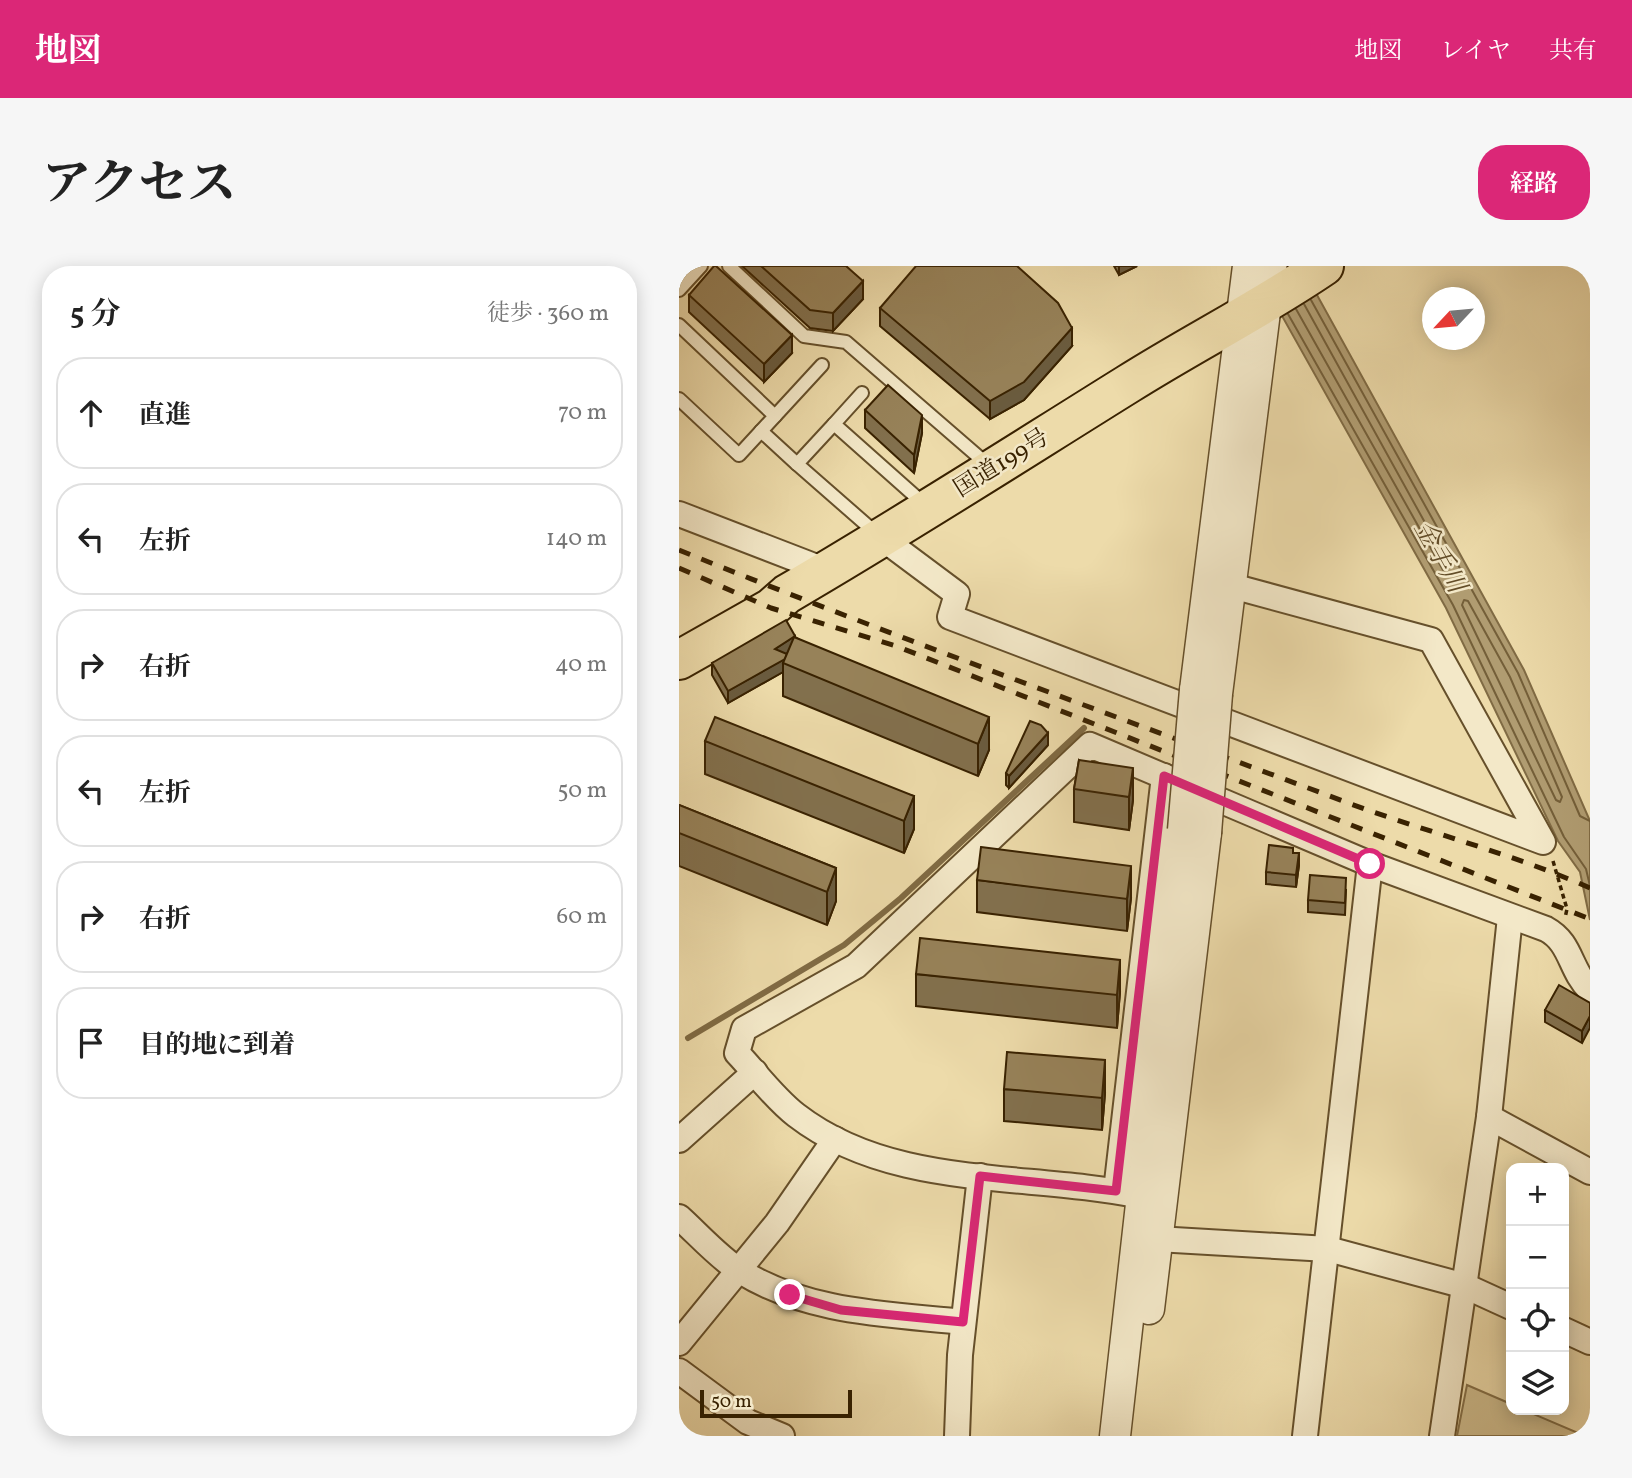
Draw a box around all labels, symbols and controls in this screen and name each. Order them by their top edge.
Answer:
text: 地図 [35,30,101,76]
text: 地図 [1354,35,1402,69]
text: レイヤ [1440,35,1511,69]
text: 共有 [1549,35,1597,69]
button: 経路 [1478,145,1590,220]
text: アクセス [42,152,237,221]
north arrow [1422,287,1485,350]
text: 5 分 [70,294,120,336]
text: 徒歩 · 360 m [487,298,609,330]
icon: ahead [72,394,110,432]
text: 70 m [558,397,607,429]
text: 直進 [139,398,191,434]
street label: 国道199号 [948,421,1056,507]
water label: 金手川 [1404,514,1475,602]
icon: left [72,520,110,558]
text: 140 m [546,523,607,555]
text: 左折 [139,524,191,560]
icon: right [72,646,110,684]
text: 40 m [555,649,607,681]
text: 右折 [139,650,191,686]
icon: left [72,772,110,810]
text: 50 m [558,775,607,807]
text: 左折 [139,776,191,812]
route start [1354,848,1385,879]
icon: right [72,898,110,936]
text: 60 m [557,901,607,933]
text: 右折 [139,902,191,938]
icon: arrive [72,1024,110,1062]
text: 目的地に到着 [139,1028,295,1064]
map controls [1506,1163,1569,1415]
button: + [1506,1163,1569,1226]
button: − [1506,1226,1569,1289]
route end [774,1279,805,1310]
button: locate [1506,1289,1569,1352]
button: layers [1506,1352,1569,1415]
scale bar [700,1387,852,1419]
text: 50 m [711,1389,752,1415]

